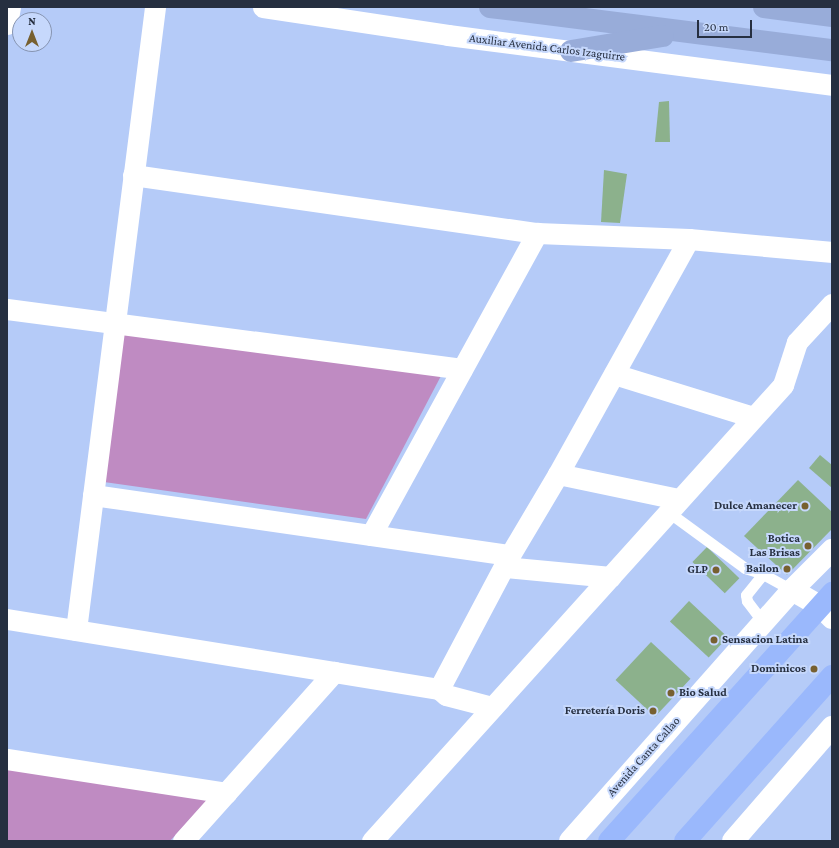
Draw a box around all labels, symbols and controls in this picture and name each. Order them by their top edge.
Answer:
north arrow [12,12,52,52]
scale bar [699,12,754,38]
text: N [28,15,36,27]
text: 20 m [704,20,728,34]
street label: Auxiliar Avenida Carlos Izaguirre [468,31,626,65]
place label: Dulce Amanecer [714,499,797,513]
marker: Dulce Amanecer [800,501,810,511]
place label: Botica Las Brisas [750,532,800,560]
marker: Botica Las Brisas [803,541,813,551]
place label: Bailon [746,562,779,576]
place label: GLP [687,563,708,577]
marker: Bailon [782,564,792,574]
marker: GLP [711,565,721,575]
place label: Sensacion Latina [722,633,808,647]
marker: Sensacion Latina [709,635,719,645]
place label: Dominicos [751,662,806,676]
marker: Dominicos [809,664,819,674]
place label: Bio Salud [679,686,727,700]
marker: Bio Salud [666,688,676,698]
place label: Ferretería Doris [565,704,645,718]
marker: Ferretería Doris [648,706,658,716]
street label: Avenida Canta Callao [604,714,684,800]

